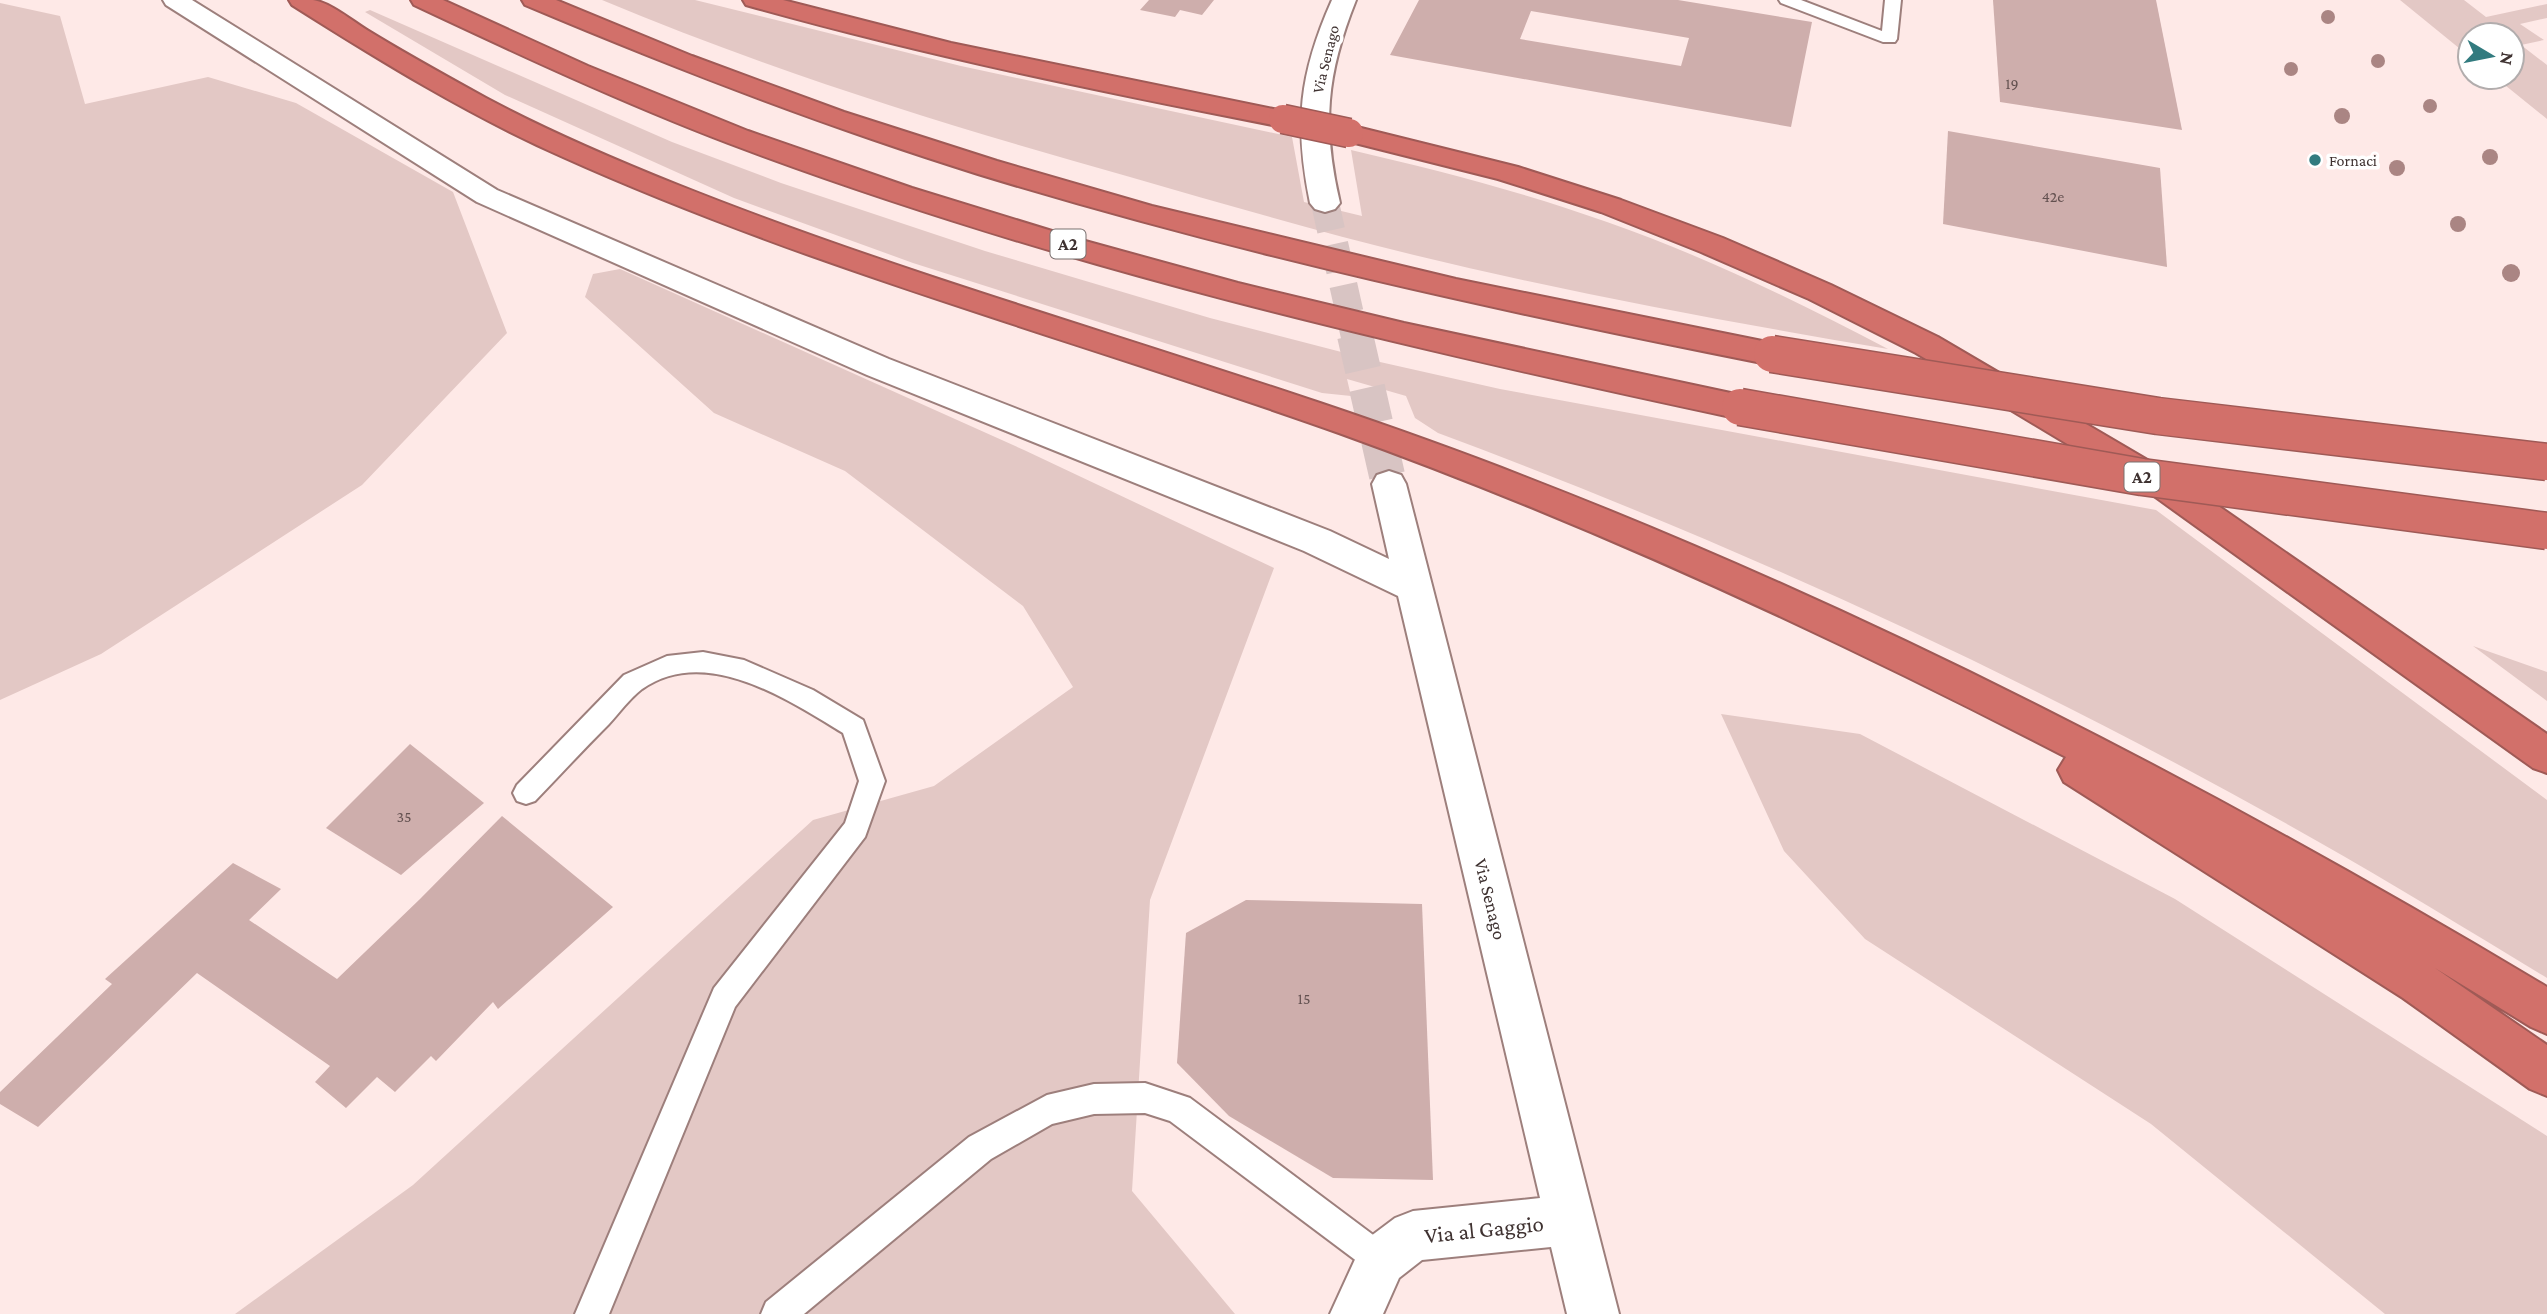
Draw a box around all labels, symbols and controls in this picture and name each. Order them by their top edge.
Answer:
north arrow [2456,21,2526,91]
street label: Via Senago [1309,23,1343,95]
text: N [2496,51,2519,67]
house number: 19 [2005,75,2019,92]
marker: Fornaci [2307,152,2323,168]
place label: Fornaci [2329,152,2377,169]
house number: 42e [2042,188,2064,205]
road number: A2 [1050,230,1086,258]
road number: A2 [2124,462,2160,491]
house number: 35 [396,808,412,825]
street label: Via Senago [1470,856,1511,942]
house number: 15 [1298,990,1310,1007]
street label: Via al Gaggio [1423,1210,1545,1248]

